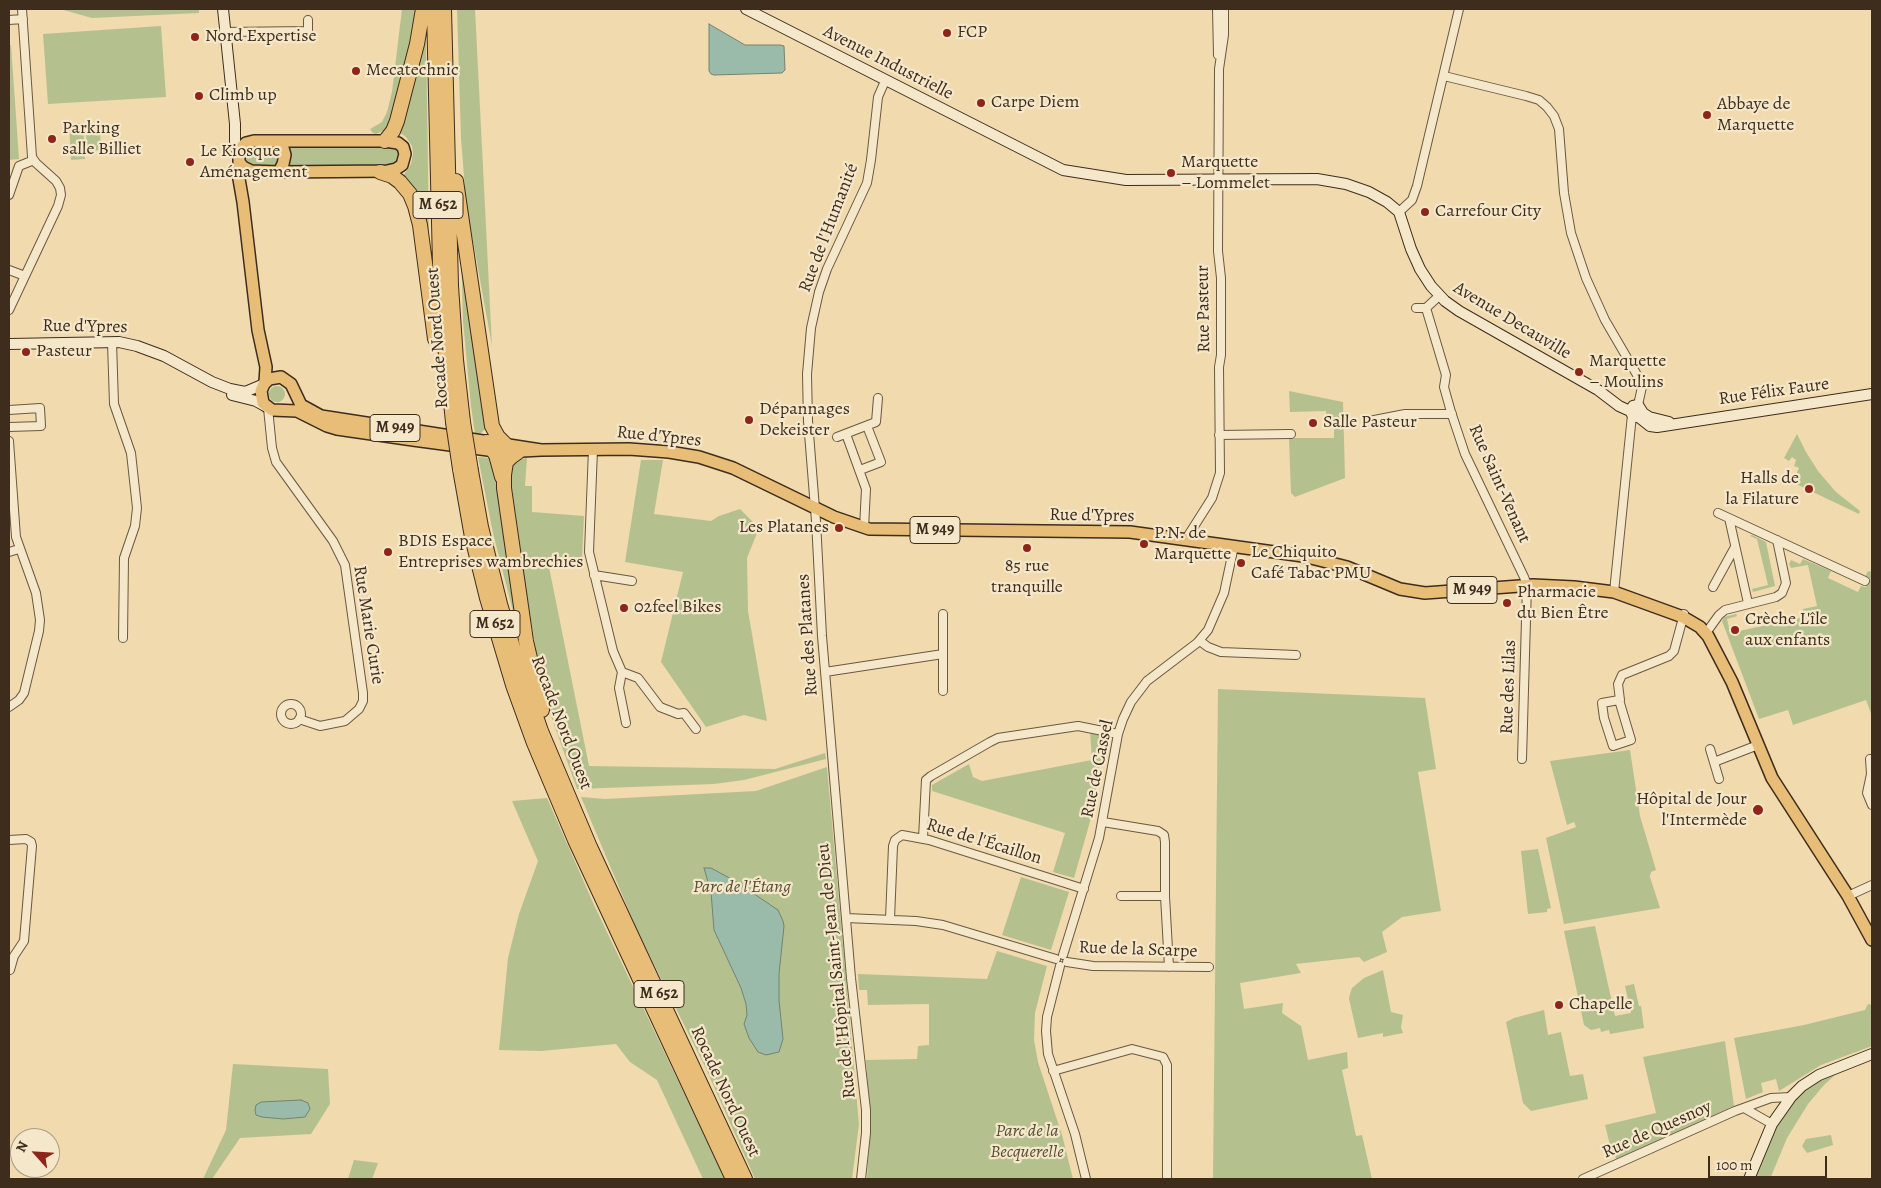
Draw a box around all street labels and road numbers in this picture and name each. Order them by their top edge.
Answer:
street label: Avenue Industrielle [819,21,957,105]
street label: Rue de l'Humanité [794,161,864,295]
road number: M 652 [413,192,463,218]
street label: Rue Pasteur [1192,265,1216,353]
street label: Rocade Nord Ouest [422,267,454,409]
street label: Avenue Decauville [1449,277,1575,365]
street label: Rue d'Ypres [42,315,128,339]
street label: Rue Félix Faure [1717,374,1831,410]
road number: M 949 [370,414,420,442]
street label: Rue Saint-Venant [1463,421,1535,547]
street label: Rue d'Ypres [616,422,702,452]
street label: Rue d'Ypres [1049,504,1135,528]
road number: M 949 [910,516,960,544]
street label: Rue Marie Curie [348,564,388,686]
street label: Rue des Platanes [793,573,823,697]
road number: M 949 [1447,576,1497,604]
road number: M 652 [470,610,520,638]
street label: Rue des Lilas [1497,639,1521,735]
street label: Rocade Nord Ouest [526,653,596,793]
street label: Rue de Cassel [1077,718,1119,820]
street label: Rue de l'Écaillon [924,814,1044,870]
street label: Rue de l'Hôpital Saint-Jean de Dieu [813,842,861,1100]
street label: Rue de la Scarpe [1078,937,1198,963]
road number: M 652 [634,981,684,1008]
street label: Rocade Nord Ouest [685,1023,765,1161]
street label: Rue de Quesnoy [1599,1096,1715,1164]

